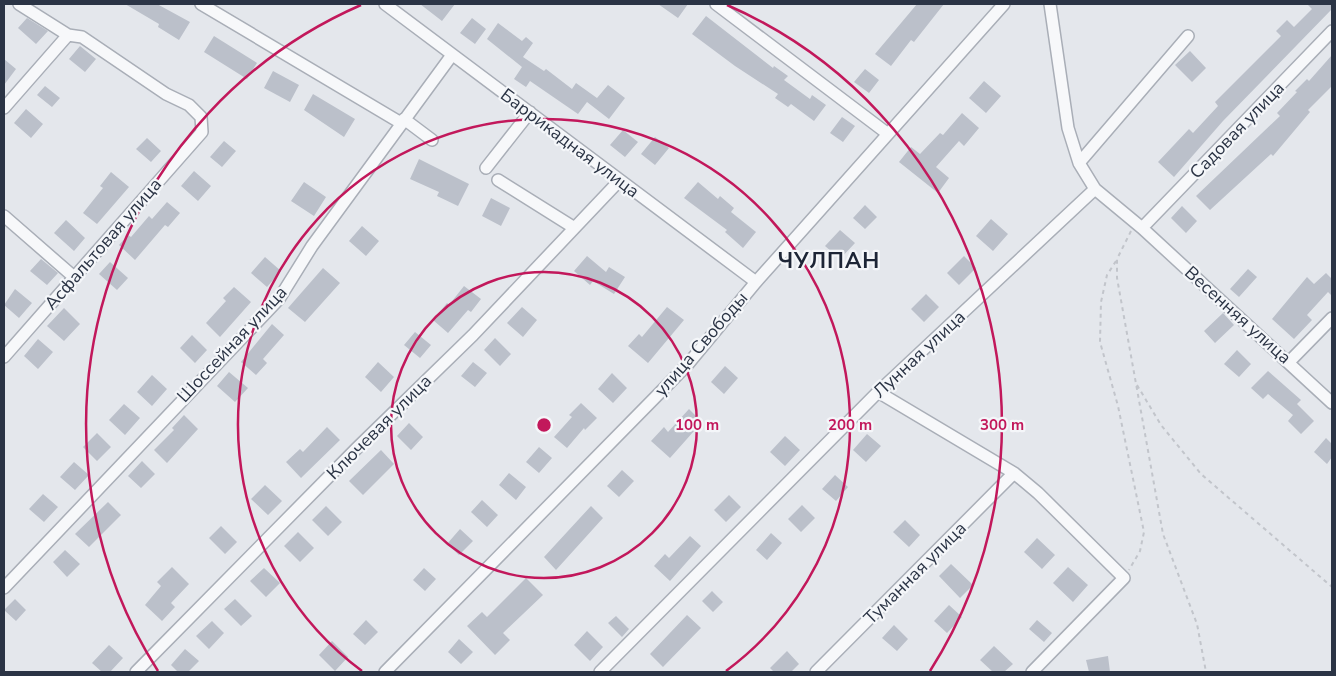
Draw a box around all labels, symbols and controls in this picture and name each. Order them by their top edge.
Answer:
street label: Садовая улица [1184,76,1290,184]
street label: Баррикадная улица [496,83,644,203]
street label: Асфальтовая улица [39,173,167,315]
district label: ЧУЛПАН [778,246,880,276]
street label: Весенняя улица [1180,261,1296,369]
street label: Шоссейная улица [172,281,292,407]
street label: улица Свободы [649,287,753,401]
street label: Лунная улица [868,305,970,403]
street label: Ключевая улица [321,369,437,485]
text: 100 m [675,415,719,435]
text: 200 m [828,415,872,435]
text: 300 m [980,415,1024,435]
centre of rings [535,416,553,434]
street label: Туманная улица [858,516,972,630]

